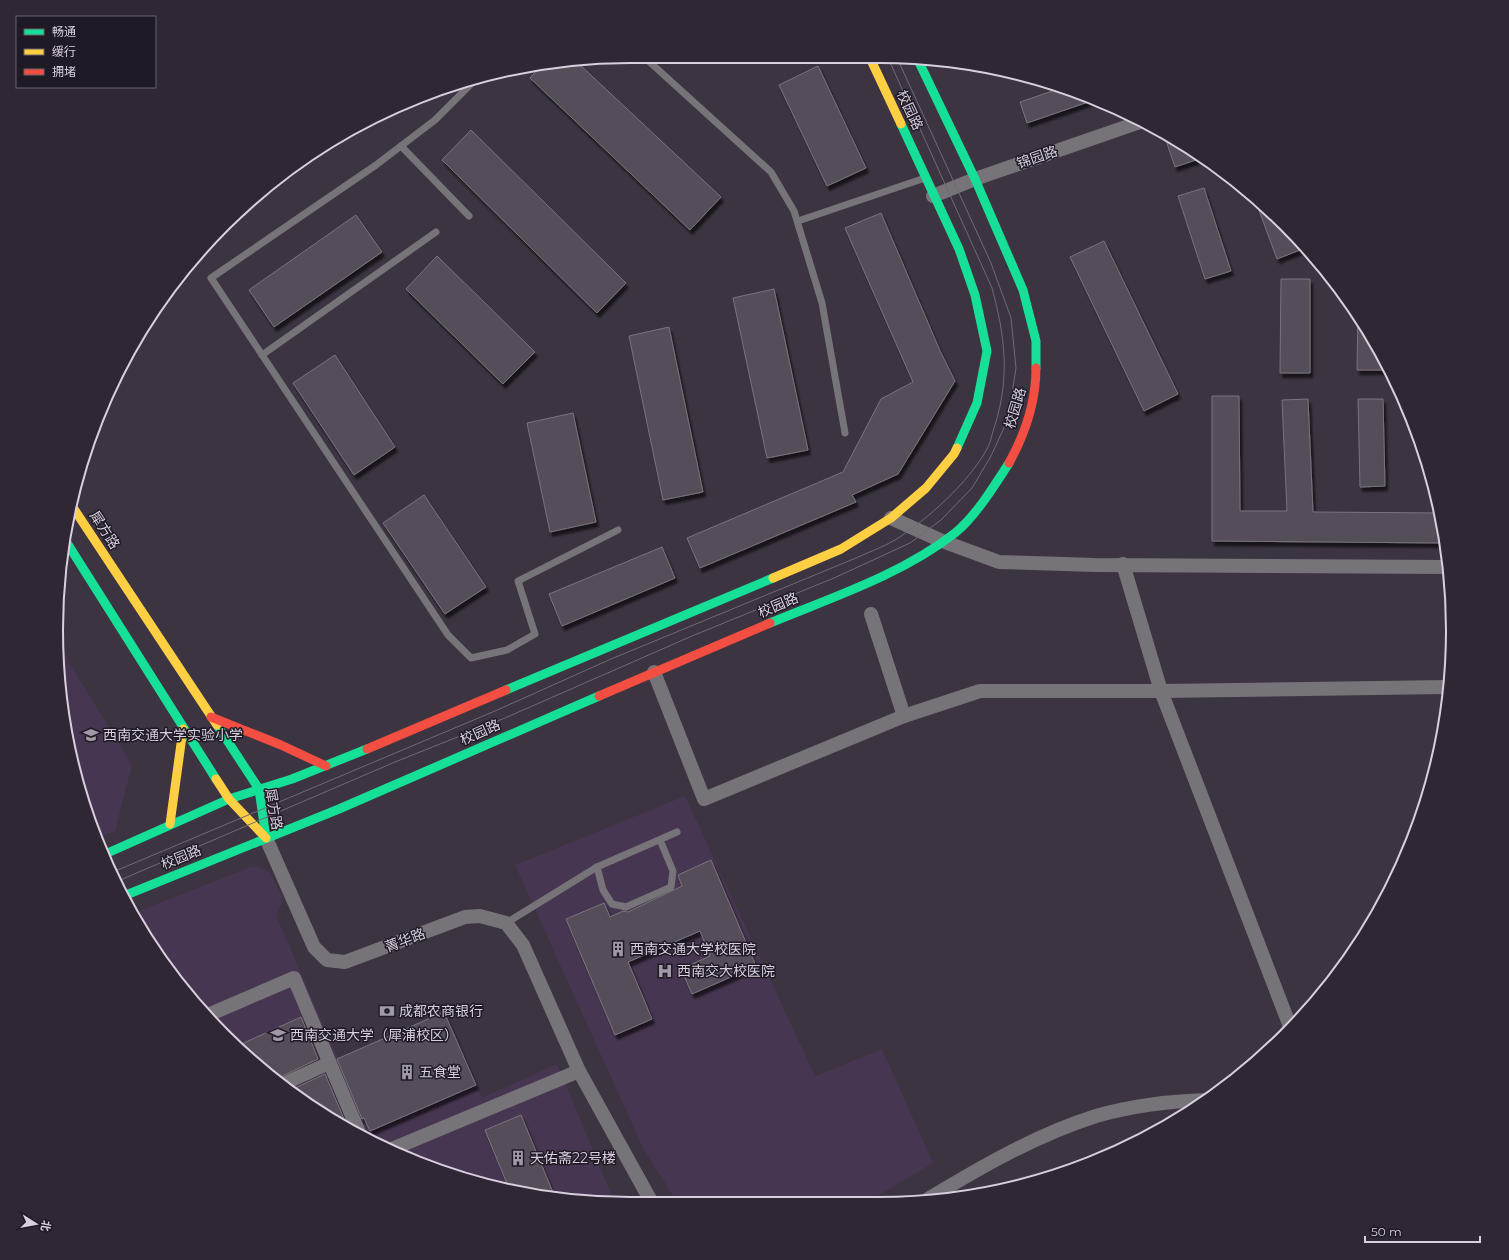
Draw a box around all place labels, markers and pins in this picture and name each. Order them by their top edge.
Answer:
school or university icon: 西南交通大学实验小学 [82,726,100,744]
place label: 西南交通大学实验小学 [103,726,243,744]
building icon: 西南交通大学校医院 [609,940,627,958]
place label: 西南交通大学校医院 [630,940,756,958]
hospital icon: 西南交大校医院 [656,962,674,980]
place label: 西南交大校医院 [677,962,775,980]
bank icon: 成都农商银行 [378,1002,396,1020]
place label: 成都农商银行 [399,1002,483,1020]
school or university icon: 西南交通大学（犀浦校区） [269,1026,287,1044]
place label: 西南交通大学（犀浦校区） [290,1026,458,1044]
building icon: 五食堂 [398,1063,416,1081]
place label: 五食堂 [419,1063,461,1081]
building icon: 天佑斋22号楼 [509,1149,527,1167]
place label: 天佑斋22号楼 [530,1149,616,1167]

